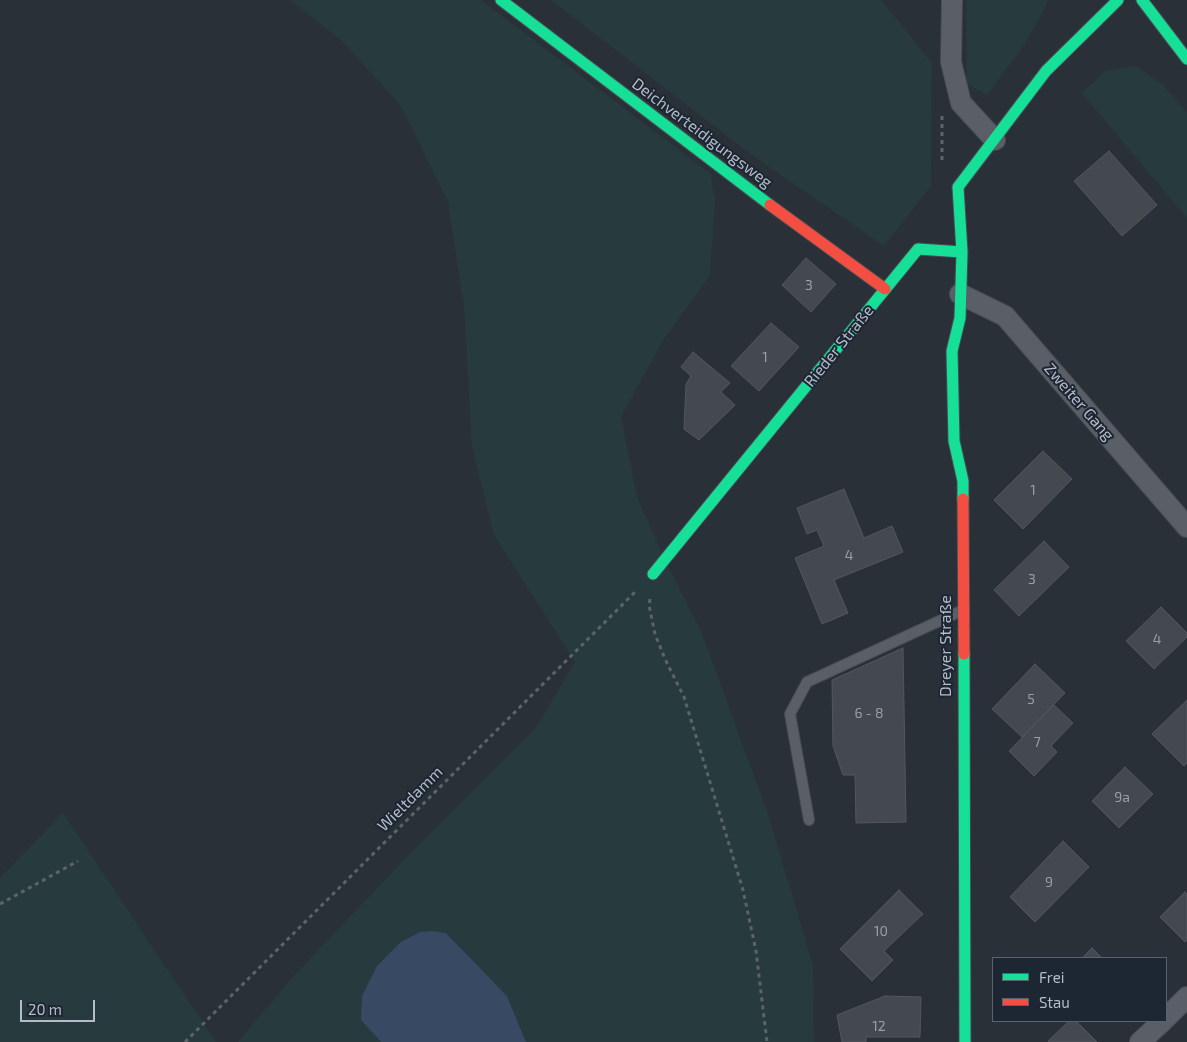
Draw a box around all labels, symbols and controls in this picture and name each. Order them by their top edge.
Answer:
street label: Deichverteidigungsweg [628,74,776,192]
house number: 3 [805,277,813,293]
street label: Rieder Straße [800,301,878,391]
house number: 1 [762,349,768,365]
street label: Zweiter Gang [1040,359,1118,445]
house number: 1 [1030,482,1036,498]
house number: 4 [845,547,853,563]
house number: 3 [1028,571,1036,587]
street label: Dreyer Straße [936,595,956,697]
house number: 4 [1153,631,1161,647]
house number: 5 [1027,691,1035,707]
house number: 6 - 8 [854,705,884,721]
house number: 7 [1033,734,1041,750]
street label: Wieltdamm [373,762,447,836]
house number: 9a [1114,789,1130,805]
house number: 9 [1045,874,1053,890]
house number: 10 [874,923,888,939]
legend [992,957,1167,1022]
text: Frei [1039,968,1064,986]
scale bar [22,990,98,1022]
text: Stau [1039,993,1070,1011]
text: 20 m [28,1000,62,1018]
house number: 12 [872,1018,886,1034]

